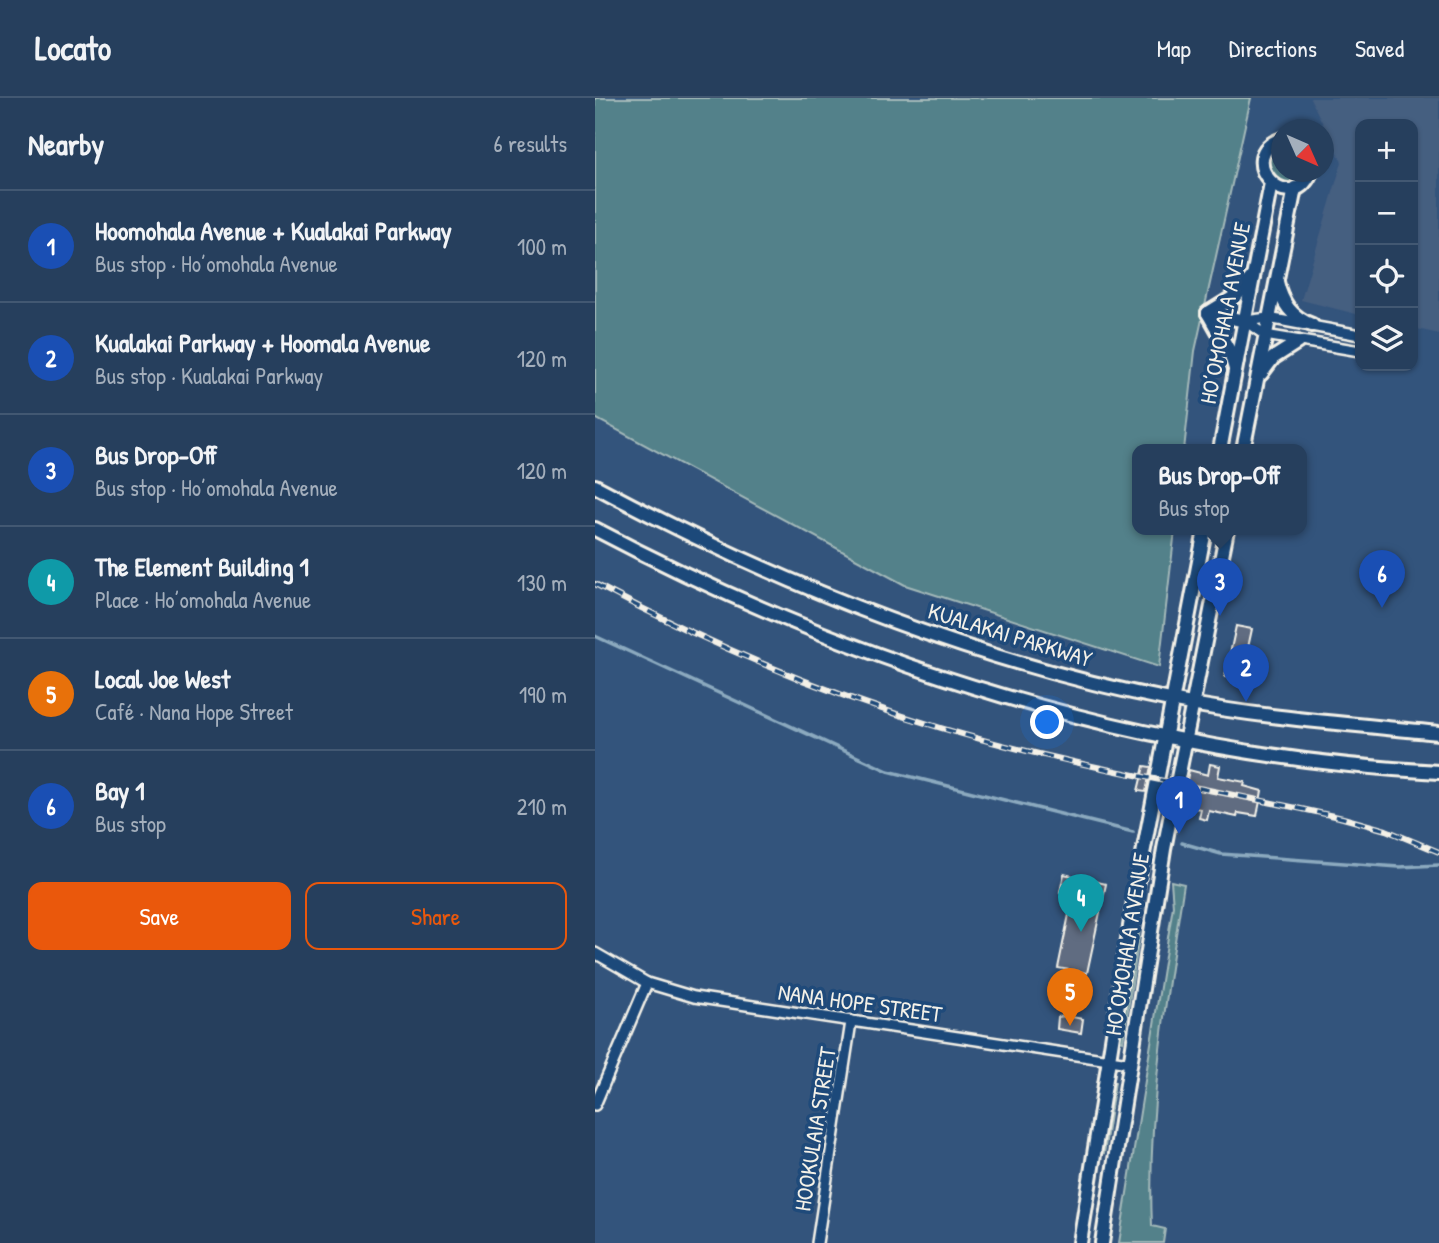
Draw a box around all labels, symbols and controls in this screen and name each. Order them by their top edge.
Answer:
text: Locato [35,26,111,70]
text: Map [1157,32,1191,64]
text: Directions [1229,32,1317,64]
text: Saved [1355,32,1404,64]
north arrow [1271,119,1334,182]
map controls [1355,119,1418,371]
button: + [1355,119,1418,182]
text: Nearby [28,124,104,164]
text: 6 results [494,128,567,159]
button: − [1355,182,1418,245]
text: Hoomohala Avenue + Kualakai Parkway [95,213,452,248]
street label: HO’OMOHALA AVENUE [1192,219,1257,406]
text: 1 [47,231,55,262]
text: 100 m [517,231,567,262]
button: locate [1355,245,1418,308]
text: Bus stop · Ho’omohala Avenue [95,248,338,279]
button: layers [1355,308,1418,371]
text: Kualakai Parkway + Hoomala Avenue [95,325,430,360]
text: 2 [46,343,56,374]
text: 120 m [517,343,567,374]
text: Bus stop · Kualakai Parkway [95,360,323,391]
text: Bus Drop-Off [95,437,217,472]
popup [1132,444,1307,535]
text: 3 [46,455,56,486]
text: 120 m [517,455,567,486]
text: Bus Drop-Off [1158,457,1281,492]
text: Bus stop · Ho’omohala Avenue [95,472,338,503]
text: Bus stop [1158,492,1229,523]
text: The Element Building 1 [95,549,309,584]
pin: 6 [1359,550,1405,608]
pin: 3 [1197,558,1243,616]
text: 4 [47,567,55,598]
text: 130 m [517,567,567,598]
text: Place · Ho’omohala Avenue [95,584,311,615]
street label: KUALAKAI PARKWAY [924,595,1096,674]
pin: 2 [1223,644,1269,702]
text: Local Joe West [95,661,230,696]
text: 5 [46,679,56,710]
text: 190 m [519,679,567,710]
text: Café · Nana Hope Street [95,696,293,727]
your location [1030,705,1064,739]
text: Bay 1 [95,773,145,808]
pin: 1 [1156,776,1202,834]
text: 6 [46,791,56,822]
text: 210 m [517,791,567,822]
text: Bus stop [95,808,166,839]
street label: HO’OMOHALA AVENUE [1097,850,1156,1037]
pin: 4 [1058,874,1104,932]
button: Save [28,882,291,950]
button: Share [305,882,567,950]
pin: 5 [1047,968,1093,1026]
street label: NANA HOPE STREET [776,976,944,1029]
street label: HOOKULAIA STREET [786,1044,843,1213]

